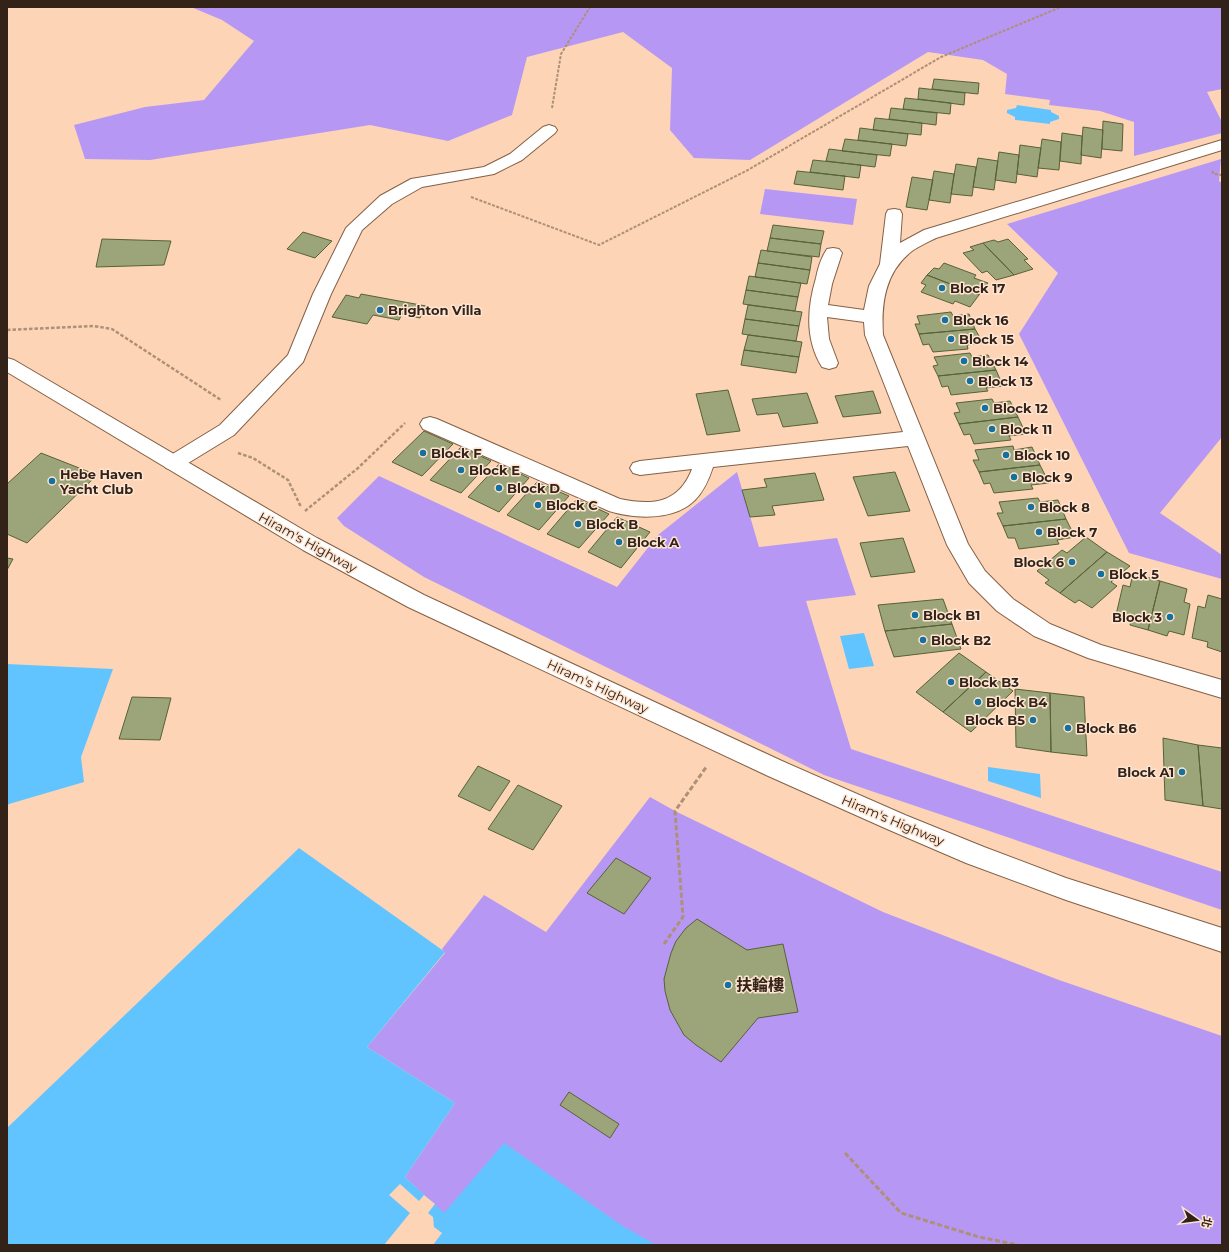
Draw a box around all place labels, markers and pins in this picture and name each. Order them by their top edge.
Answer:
place label: Block 17 [950,280,1005,296]
marker: Block 17 [937,283,947,293]
place label: Brighton Villa [388,302,482,318]
marker: Brighton Villa [375,305,385,315]
place label: Block 16 [953,312,1009,328]
marker: Block 16 [940,315,950,325]
place label: Block 15 [959,331,1014,347]
marker: Block 15 [946,334,956,344]
place label: Block 14 [972,353,1028,369]
marker: Block 14 [959,356,969,366]
place label: Block 13 [978,373,1033,389]
marker: Block 13 [965,376,975,386]
place label: Block 12 [993,400,1048,416]
marker: Block 12 [980,403,990,413]
place label: Block 11 [1000,421,1052,437]
marker: Block 11 [987,424,997,434]
place label: Block F [431,445,482,461]
place label: Block 10 [1014,447,1070,463]
marker: Block F [418,448,428,458]
marker: Block 10 [1001,450,1011,460]
place label: Block E [469,462,520,478]
marker: Block E [456,465,466,475]
place label: Hebe Haven Yacht Club [59,466,143,497]
place label: Block 9 [1022,469,1072,485]
marker: Block 9 [1009,472,1019,482]
marker: Hebe Haven Yacht Club [47,476,57,486]
place label: Block D [507,480,560,496]
marker: Block D [494,483,504,493]
place label: Block C [546,497,598,513]
place label: Block 8 [1039,499,1090,515]
marker: Block C [533,500,543,510]
marker: Block 8 [1026,502,1036,512]
place label: Block B [586,516,638,532]
marker: Block B [573,519,583,529]
place label: Block 7 [1047,524,1097,540]
marker: Block 7 [1034,527,1044,537]
place label: Block A [627,534,680,550]
marker: Block A [614,537,624,547]
place label: Block 6 [1014,554,1065,570]
marker: Block 6 [1067,557,1077,567]
place label: Block 5 [1109,566,1159,582]
marker: Block 5 [1096,569,1106,579]
place label: Block B1 [923,607,980,623]
place label: Block 3 [1112,609,1162,625]
marker: Block B1 [910,610,920,620]
marker: Block 3 [1165,612,1175,622]
place label: Block B2 [931,632,991,648]
marker: Block B2 [918,635,928,645]
place label: Block B3 [959,674,1019,690]
marker: Block B3 [946,677,956,687]
place label: Block B4 [986,694,1047,710]
marker: Block B4 [973,697,983,707]
place label: Block B5 [965,712,1025,728]
marker: Block B5 [1028,715,1038,725]
place label: Block B6 [1076,720,1137,736]
marker: Block B6 [1063,723,1073,733]
place label: Block A1 [1117,764,1174,780]
marker: Block A1 [1177,767,1187,777]
place label: 扶輪樓 [736,976,784,995]
marker: 扶輪樓 [723,980,733,990]

